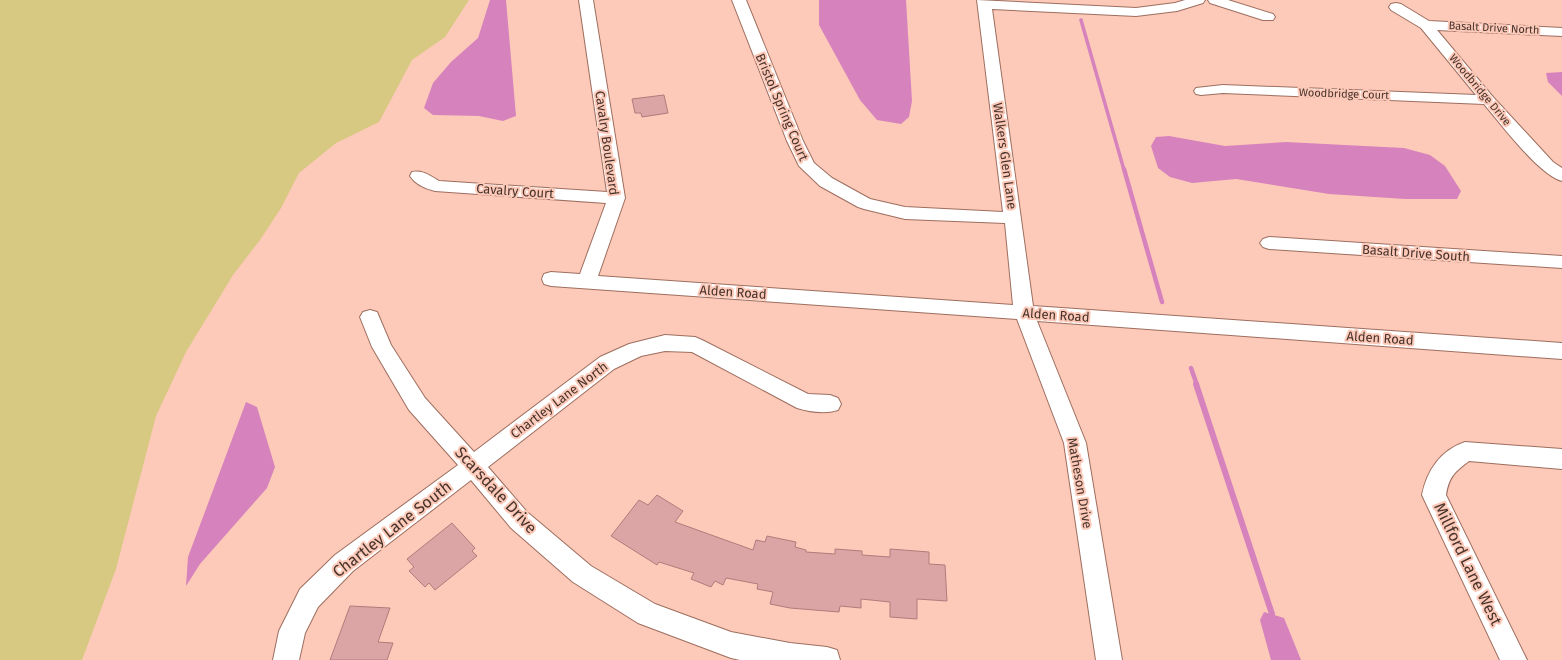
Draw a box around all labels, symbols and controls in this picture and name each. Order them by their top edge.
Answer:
street label: Basalt Drive North [1448,19,1540,37]
street label: Bristol Spring Court [753,51,812,163]
street label: Woodbridge Drive [1446,52,1514,128]
street label: Woodbridge Court [1299,86,1389,102]
street label: Cavalry Boulevard [592,90,622,196]
street label: Walkers Glen Lane [990,102,1020,210]
street label: Cavalry Court [476,181,555,201]
street label: Basalt Drive South [1362,242,1470,264]
street label: Alden Road [699,282,767,302]
street label: Alden Road [1022,305,1090,325]
street label: Alden Road [1346,328,1414,348]
street label: Chartley Lane North [508,359,610,441]
street label: Matheson Drive [1065,436,1095,530]
street label: Scarsdale Drive [451,443,541,537]
street label: Chartley Lane South [329,477,455,581]
street label: Millford Lane West [1430,499,1506,629]

